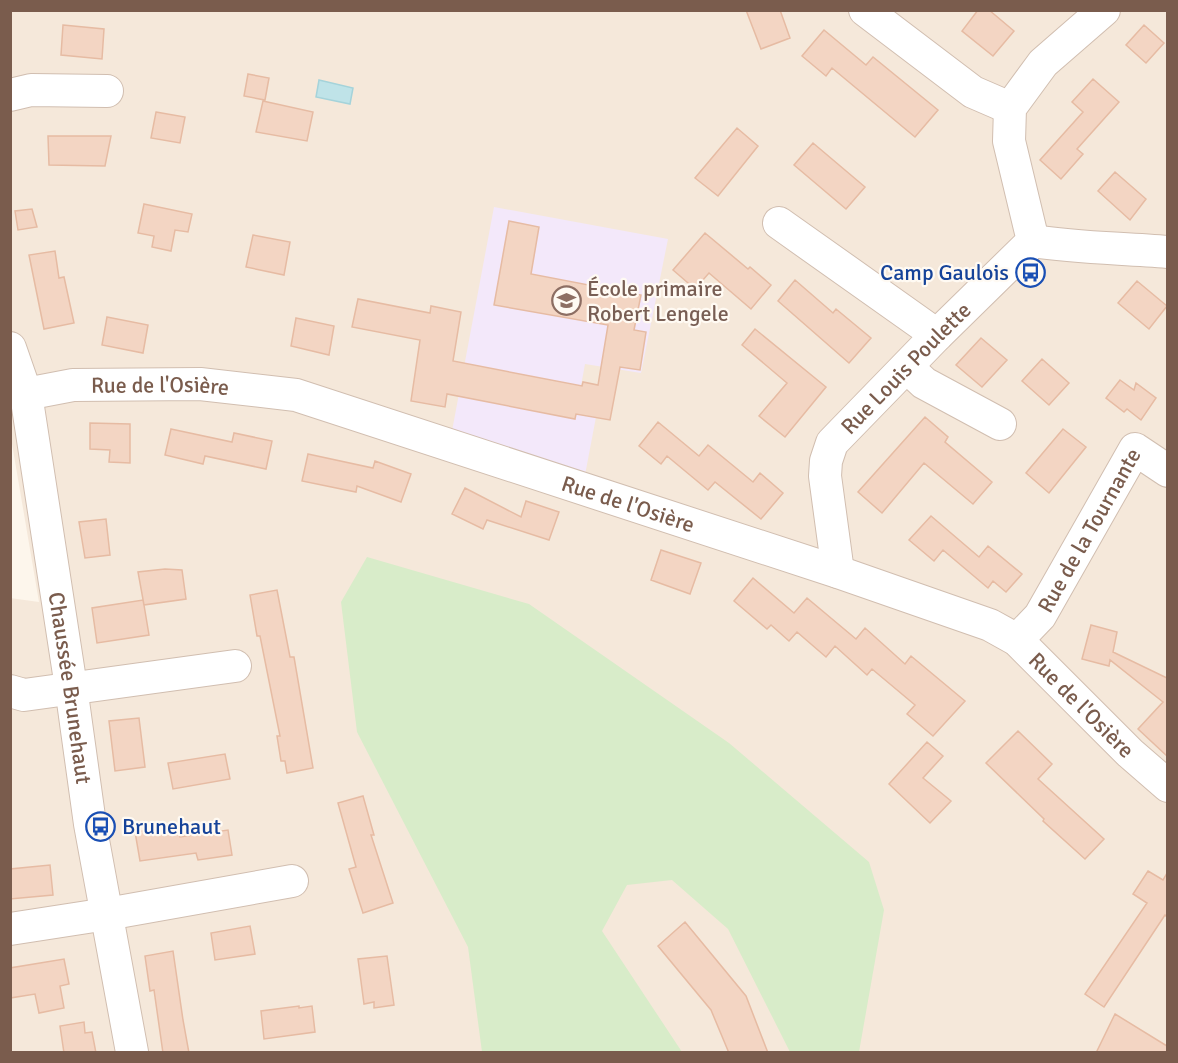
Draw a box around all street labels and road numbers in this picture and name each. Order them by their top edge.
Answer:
street label: Rue Louis Poulette [835,297,977,440]
street label: Rue de l'Osière [91,371,231,401]
street label: Rue de la Tournante [1032,443,1147,617]
street label: Rue de l'Osière [558,470,698,538]
street label: Chaussée Brunehaut [43,590,97,786]
street label: Rue de l'Osière [1023,647,1140,763]

